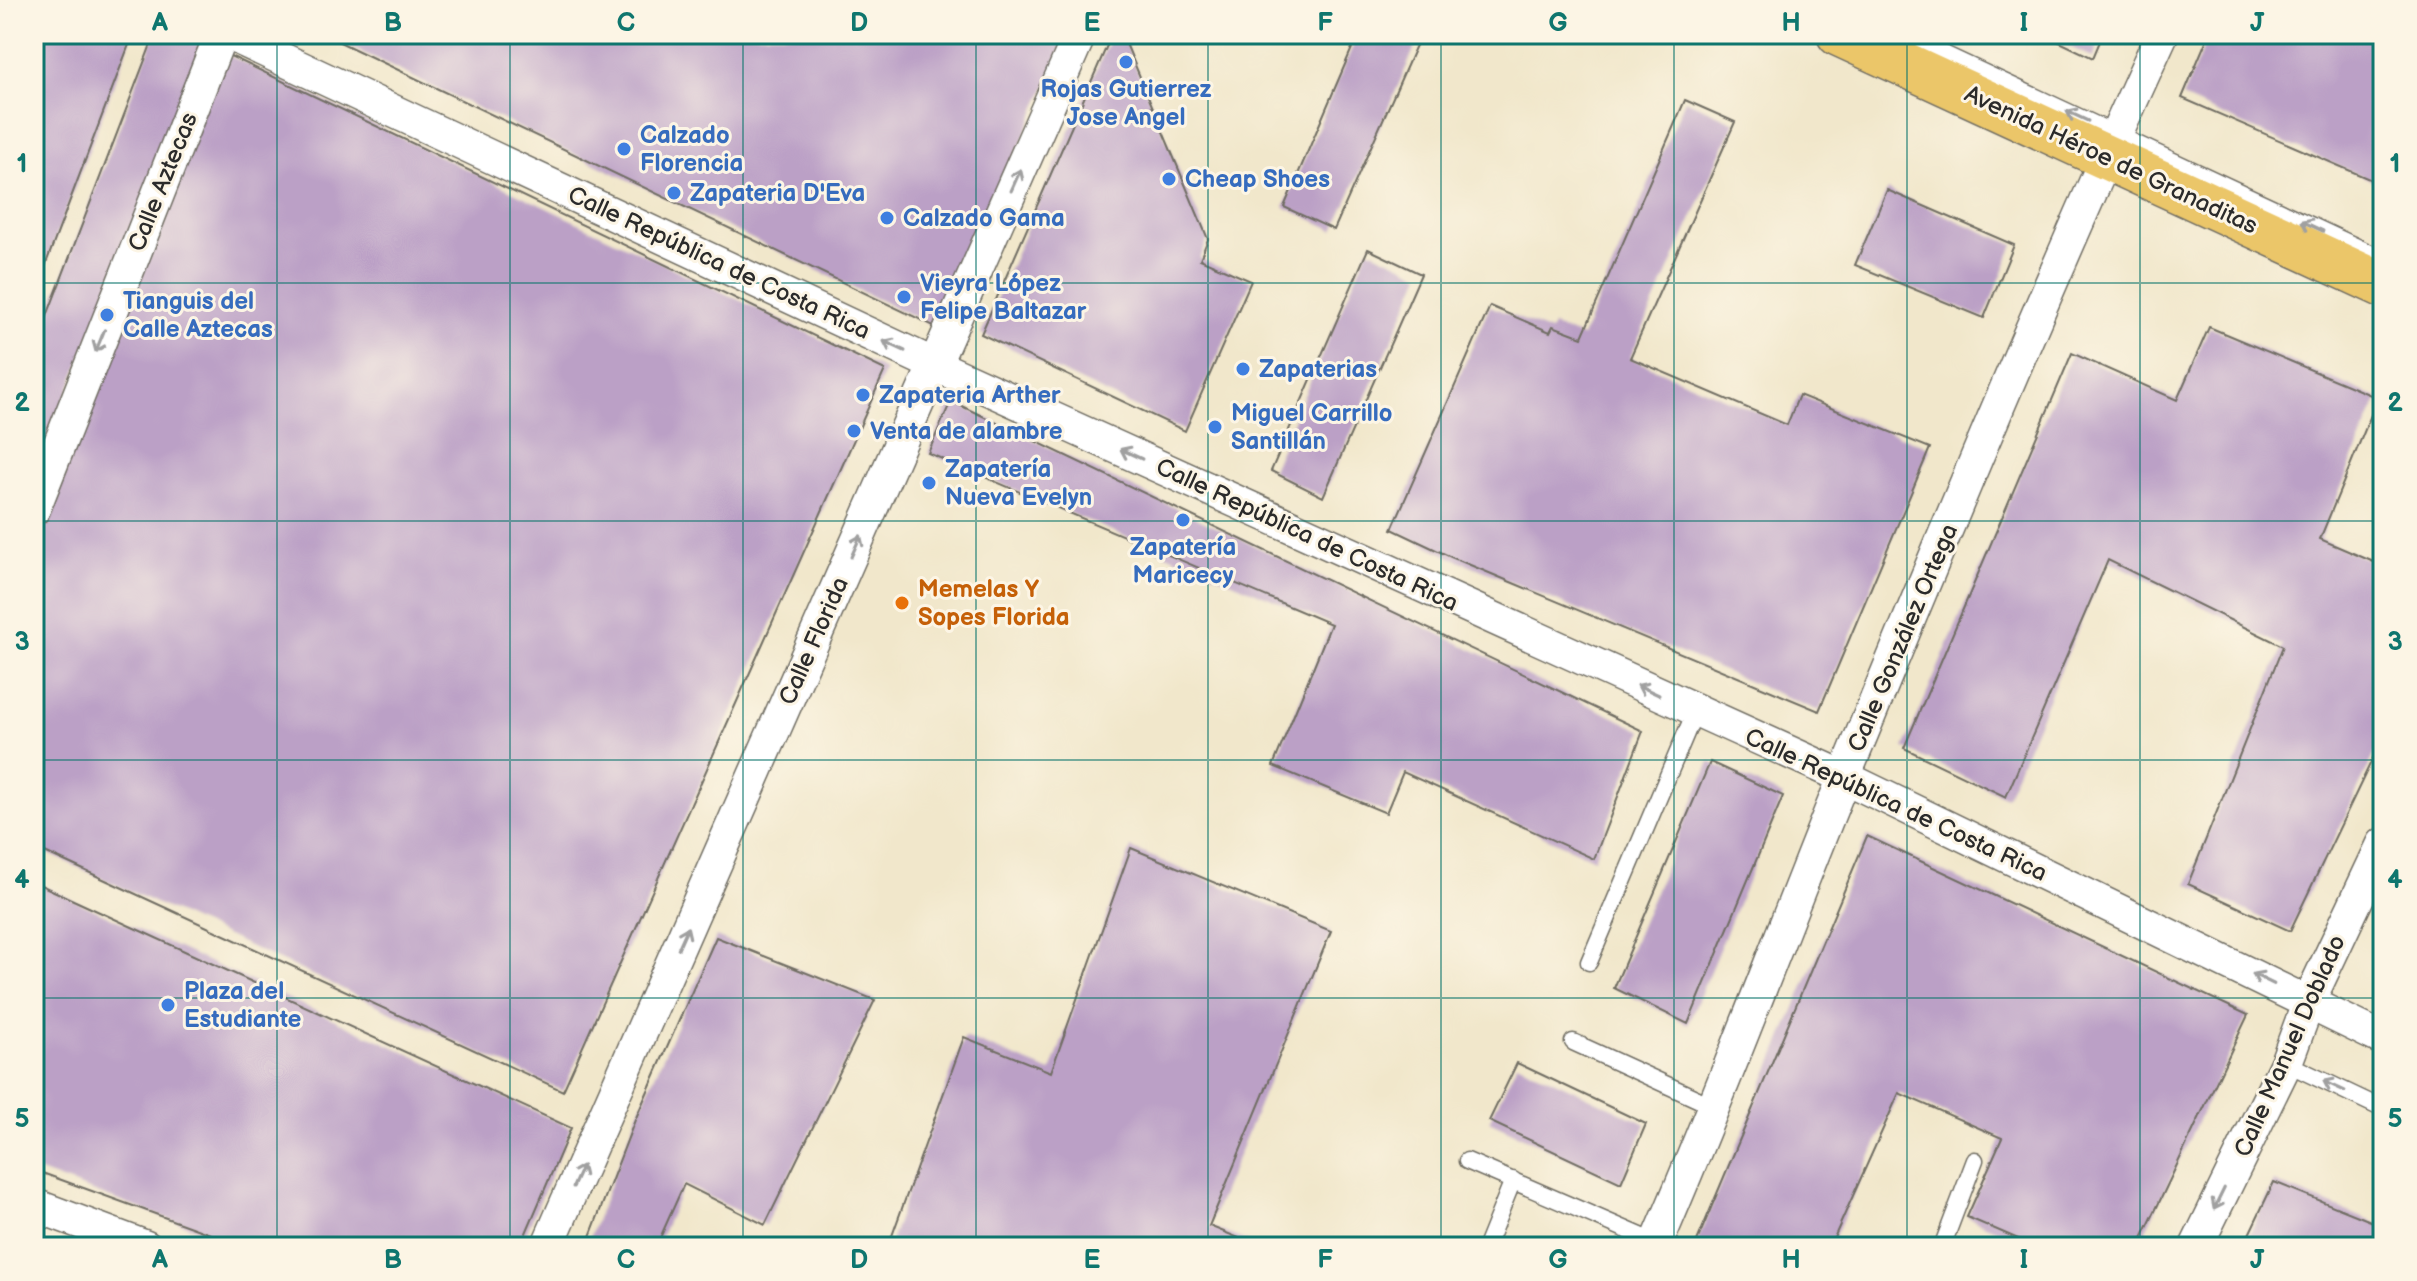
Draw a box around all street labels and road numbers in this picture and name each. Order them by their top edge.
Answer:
street label: Avenida Héroe de Granaditas [1960,79,2262,241]
street label: Calle Aztecas [122,108,204,256]
street label: Calle República de Costa Rica [563,180,875,346]
street label: Calle República de Costa Rica [1151,452,1463,618]
street label: Calle González Ortega [1842,520,1964,756]
street label: Calle Florida [773,573,855,709]
street label: Calle República de Costa Rica [1740,722,2052,888]
street label: Calle Manuel Doblado [2228,931,2352,1161]

